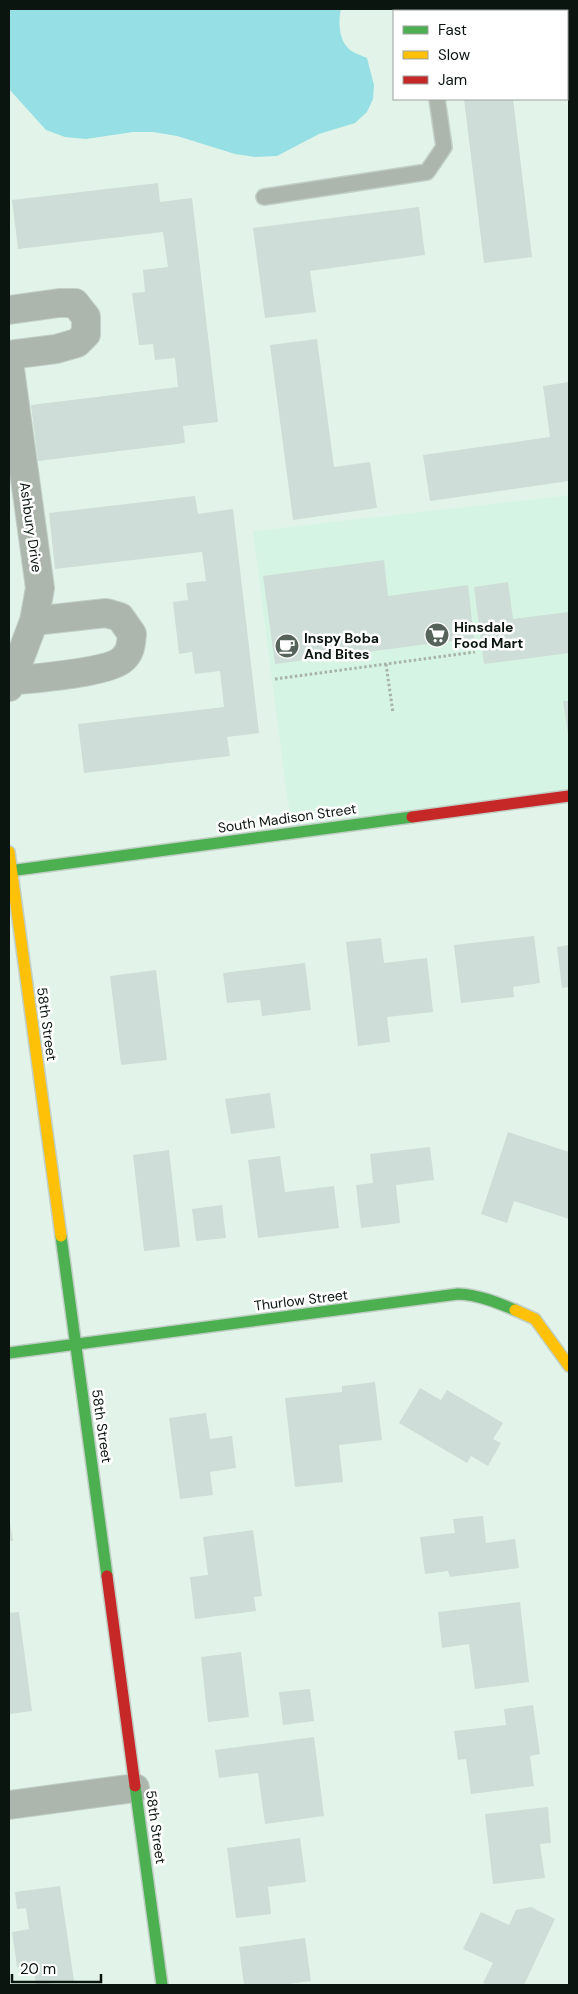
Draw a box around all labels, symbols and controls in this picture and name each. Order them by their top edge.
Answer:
legend [393,10,568,100]
text: Fast [438,20,467,40]
text: Slow [438,45,471,65]
text: Jam [438,70,467,90]
street label: Ashbury Drive [16,481,46,573]
place label: Hinsdale Food Mart [454,618,523,652]
supermarket icon: Hinsdale Food Mart [424,622,450,648]
place label: Inspy Boba And Bites [304,629,379,663]
cafe icon: Inspy Boba And Bites [274,633,300,659]
street label: South Madison Street [216,799,358,837]
street label: 58th Street [33,986,61,1062]
street label: Thurlow Street [253,1285,349,1315]
street label: 58th Street [88,1388,116,1464]
street label: 58th Street [142,1789,170,1865]
scale bar [12,1952,101,1984]
text: 20 m [20,1959,56,1979]

